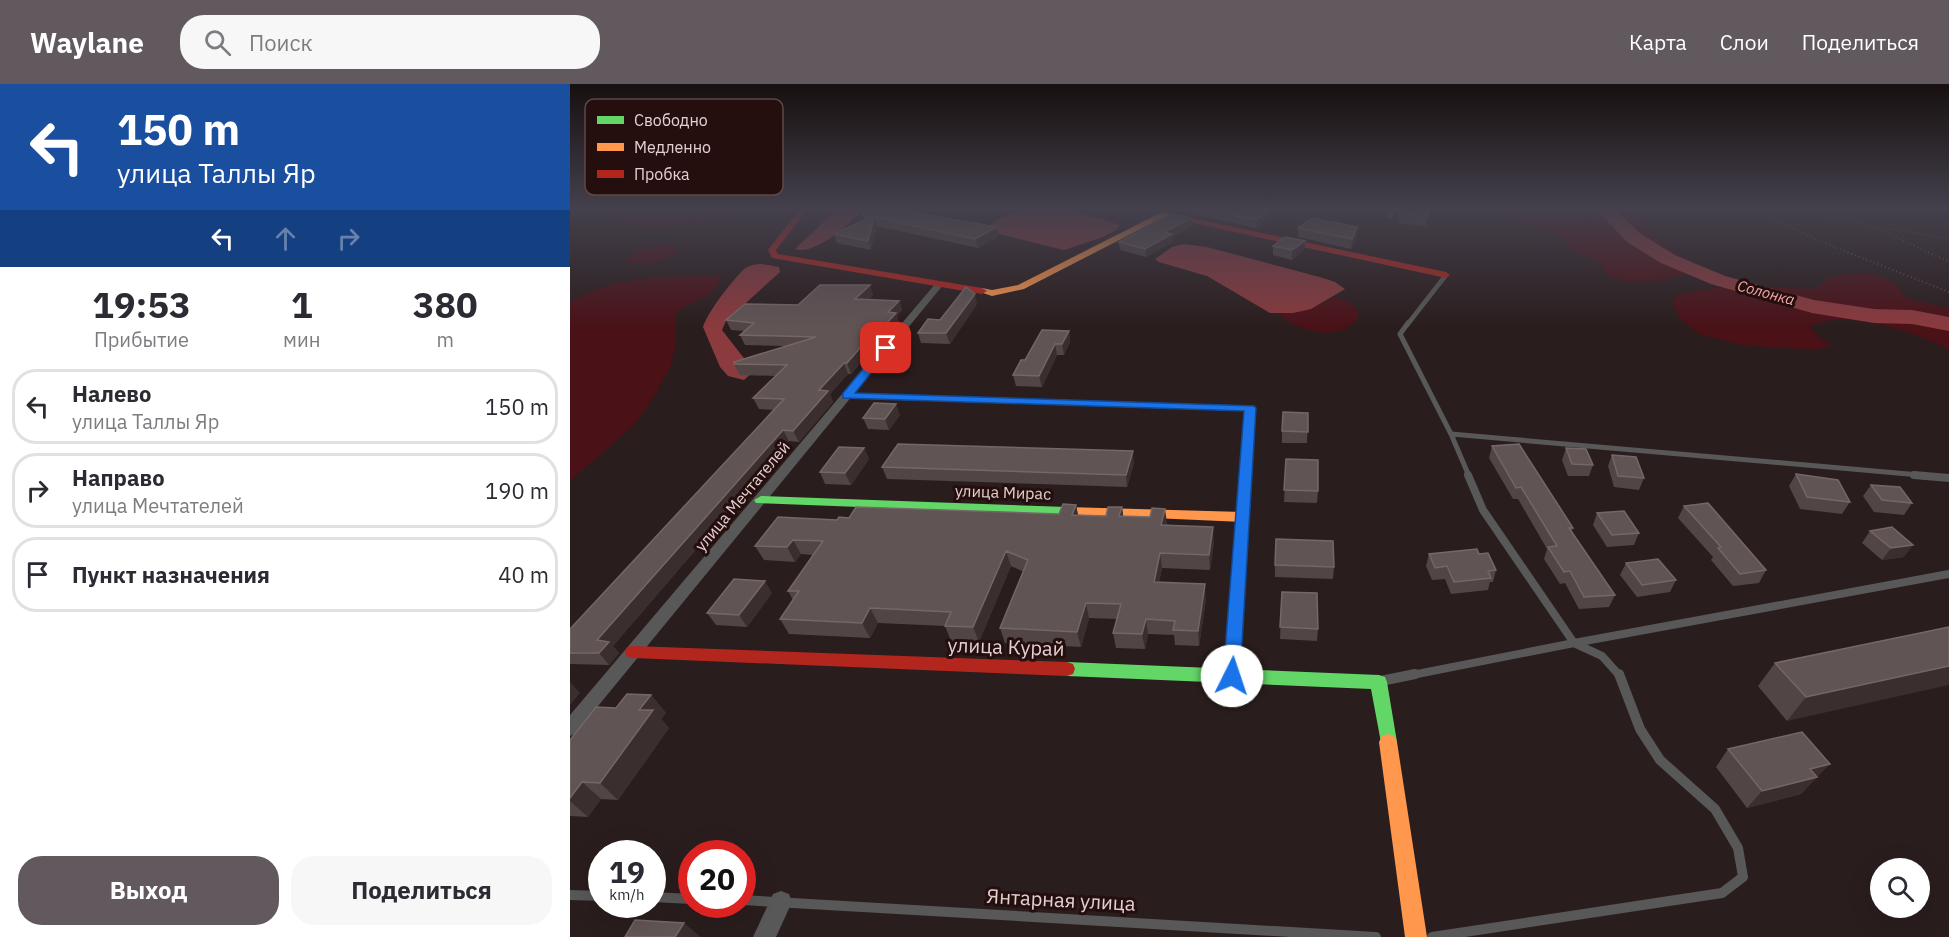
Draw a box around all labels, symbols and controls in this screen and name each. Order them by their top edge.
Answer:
search box [180,15,600,69]
text: Waylane [30,24,144,61]
icon: search [201,26,234,59]
text: Поиск [249,28,313,57]
text: Карта [1629,28,1687,56]
text: Слои [1720,28,1769,56]
text: Поделиться [1802,28,1919,56]
legend [585,99,783,195]
text: 150 m [117,102,240,157]
icon: left [18,108,96,186]
text: Свободно [634,110,708,130]
text: Медленно [634,137,711,157]
text: улица Таллы Яр [117,155,316,190]
text: Пробка [634,164,690,184]
icon: left [206,222,239,255]
icon: ahead [269,222,302,255]
icon: right [332,222,365,255]
water label: Солонка [1735,276,1797,309]
text: 19:53 [92,281,191,328]
text: 1 [291,281,313,328]
text: 380 [413,281,478,328]
pin [860,322,911,373]
text: Прибытие [94,326,189,353]
text: мин [283,326,320,353]
text: m [436,326,454,353]
icon: arrive [869,331,902,364]
text: Налево [72,379,151,408]
icon: left [21,390,54,423]
text: 150 m [485,392,549,421]
text: улица Таллы Яр [72,408,219,435]
street label: улица Мечтателей [690,437,794,555]
text: Направо [72,463,165,492]
icon: right [21,474,54,507]
text: 190 m [485,476,549,505]
street label: улица Мирас [954,480,1052,504]
text: улица Мечтателей [72,492,244,519]
icon: arrive [21,558,54,591]
text: Пункт назначения [72,560,270,589]
text: 40 m [498,560,549,589]
street label: улица Курай [947,631,1065,662]
position arrow [1200,644,1264,708]
speed limit sign: 20 [678,840,756,918]
text: 19 [609,852,645,891]
button: Выход [18,856,279,925]
button: Поделиться [291,856,552,925]
map controls [1870,858,1930,918]
button: search [1870,858,1930,918]
street label: Янтарная улица [986,882,1137,917]
text: km/h [609,885,645,904]

